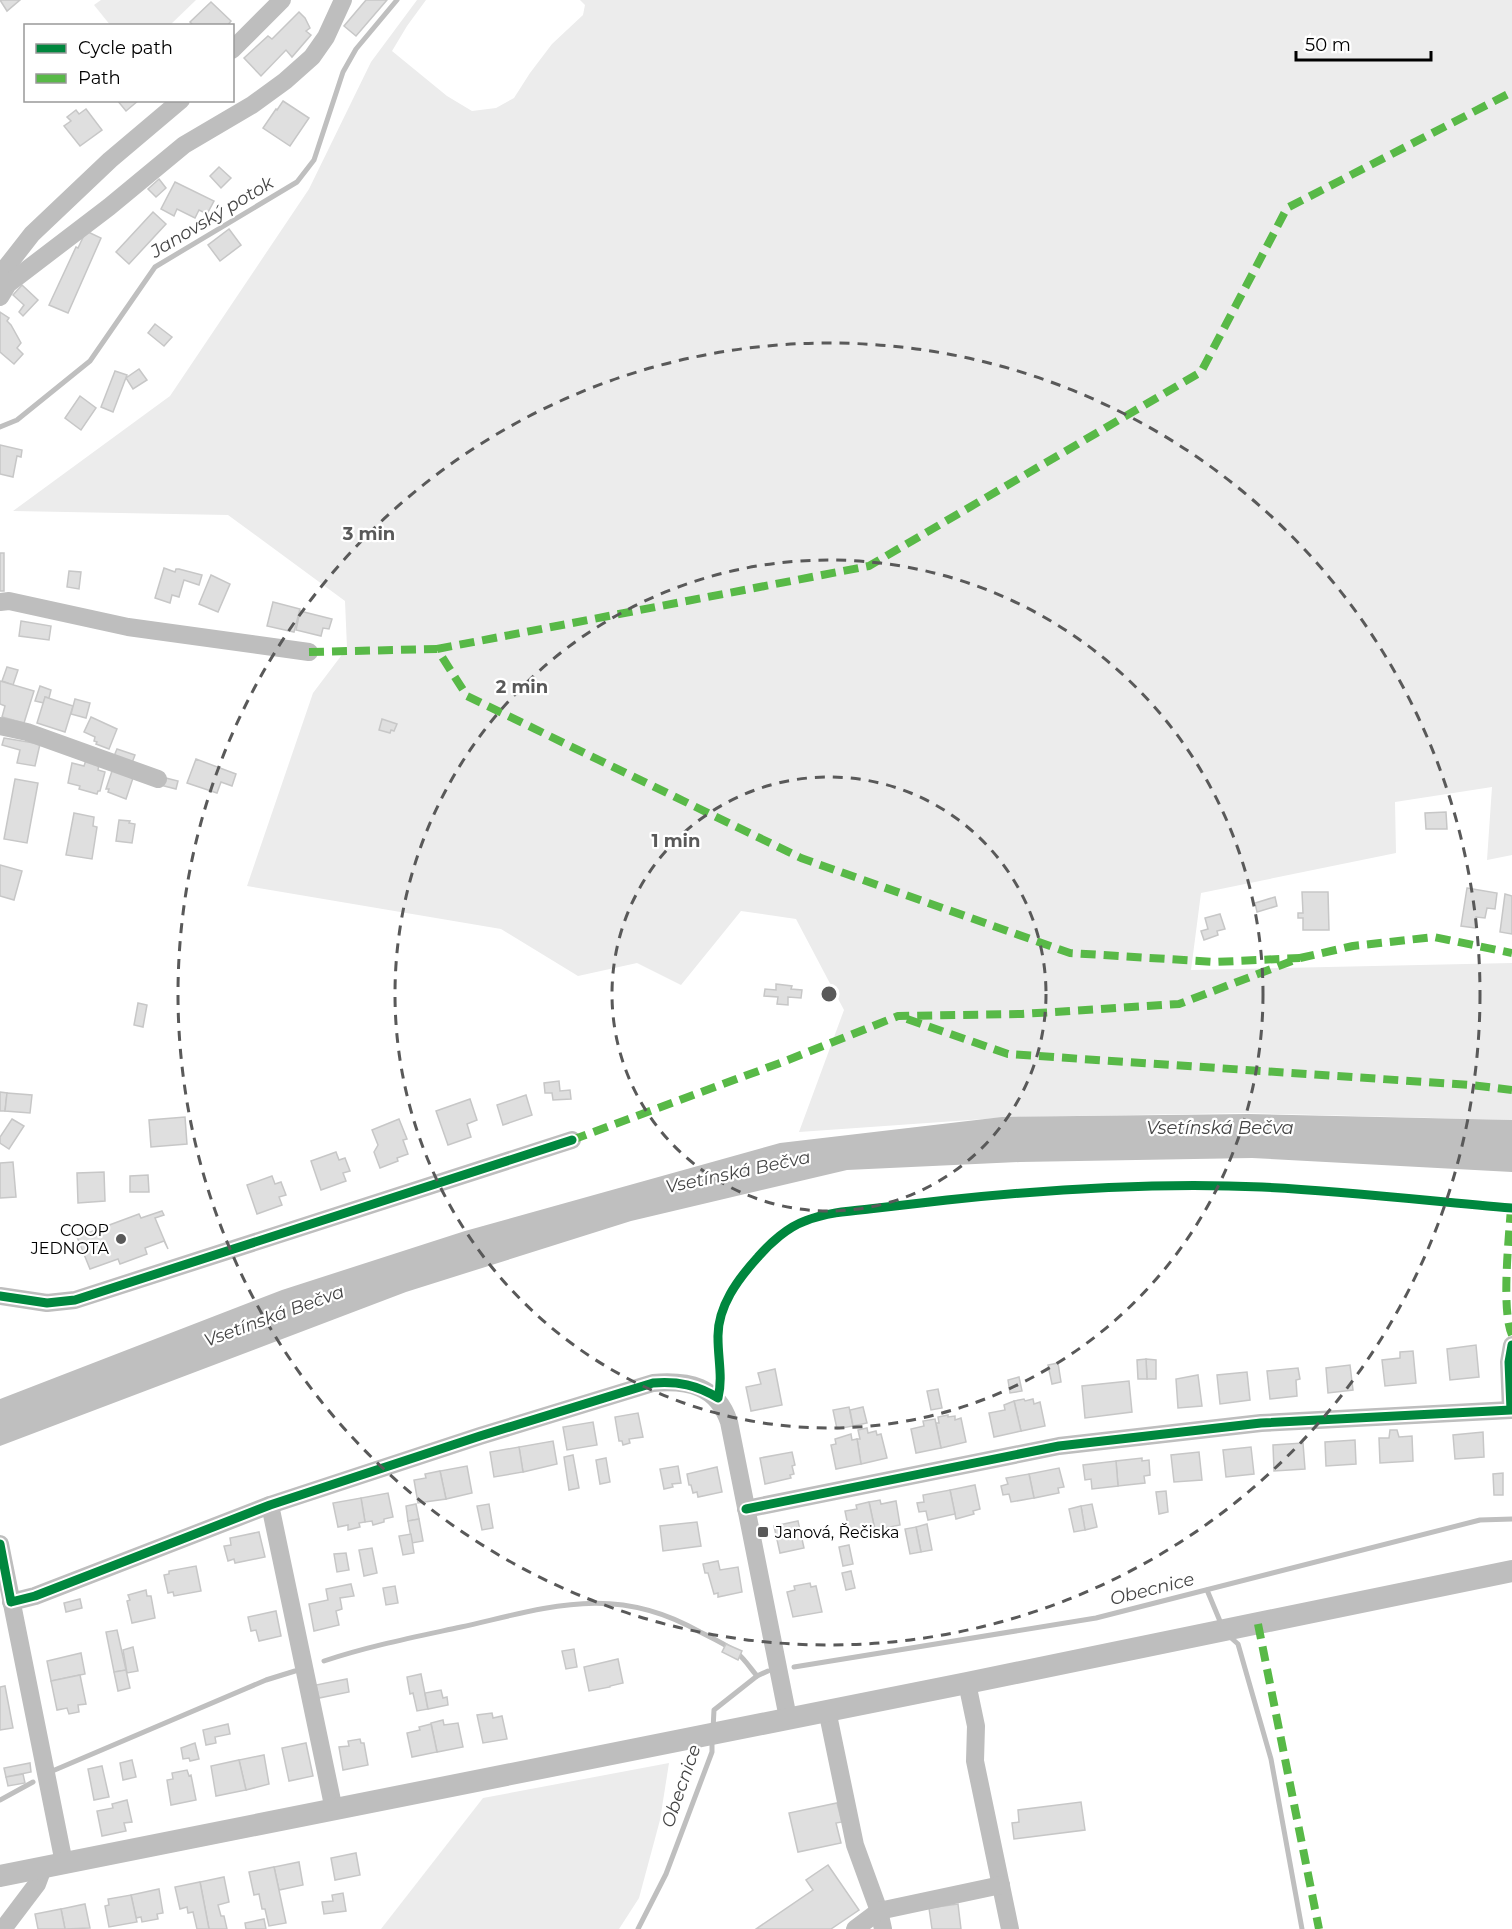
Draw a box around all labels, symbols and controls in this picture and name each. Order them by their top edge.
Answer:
legend [24,24,234,102]
scale bar [1296,24,1431,62]
text: 50 m [1305,34,1351,56]
text: Cycle path [78,37,173,59]
text: Path [78,67,121,89]
water label: Janovský potok [146,171,279,263]
text: 3 min [342,523,395,545]
text: 2 min [496,676,548,698]
text: 1 min [652,830,700,852]
centre of rings [819,984,839,1004]
water label: Vsetínská Bečva [1146,1117,1294,1139]
water label: Vsetínská Bečva [663,1146,813,1198]
place label: COOP JEDNOTA [30,1221,110,1258]
marker: COOP JEDNOTA [114,1232,128,1246]
water label: Vsetínská Bečva [201,1280,347,1352]
place label: Janová, Řečiska [774,1523,900,1542]
marker: Janová, Řečiska [756,1525,770,1539]
water label: Obecnice [1108,1568,1197,1610]
water label: Obecnice [657,1742,705,1830]

